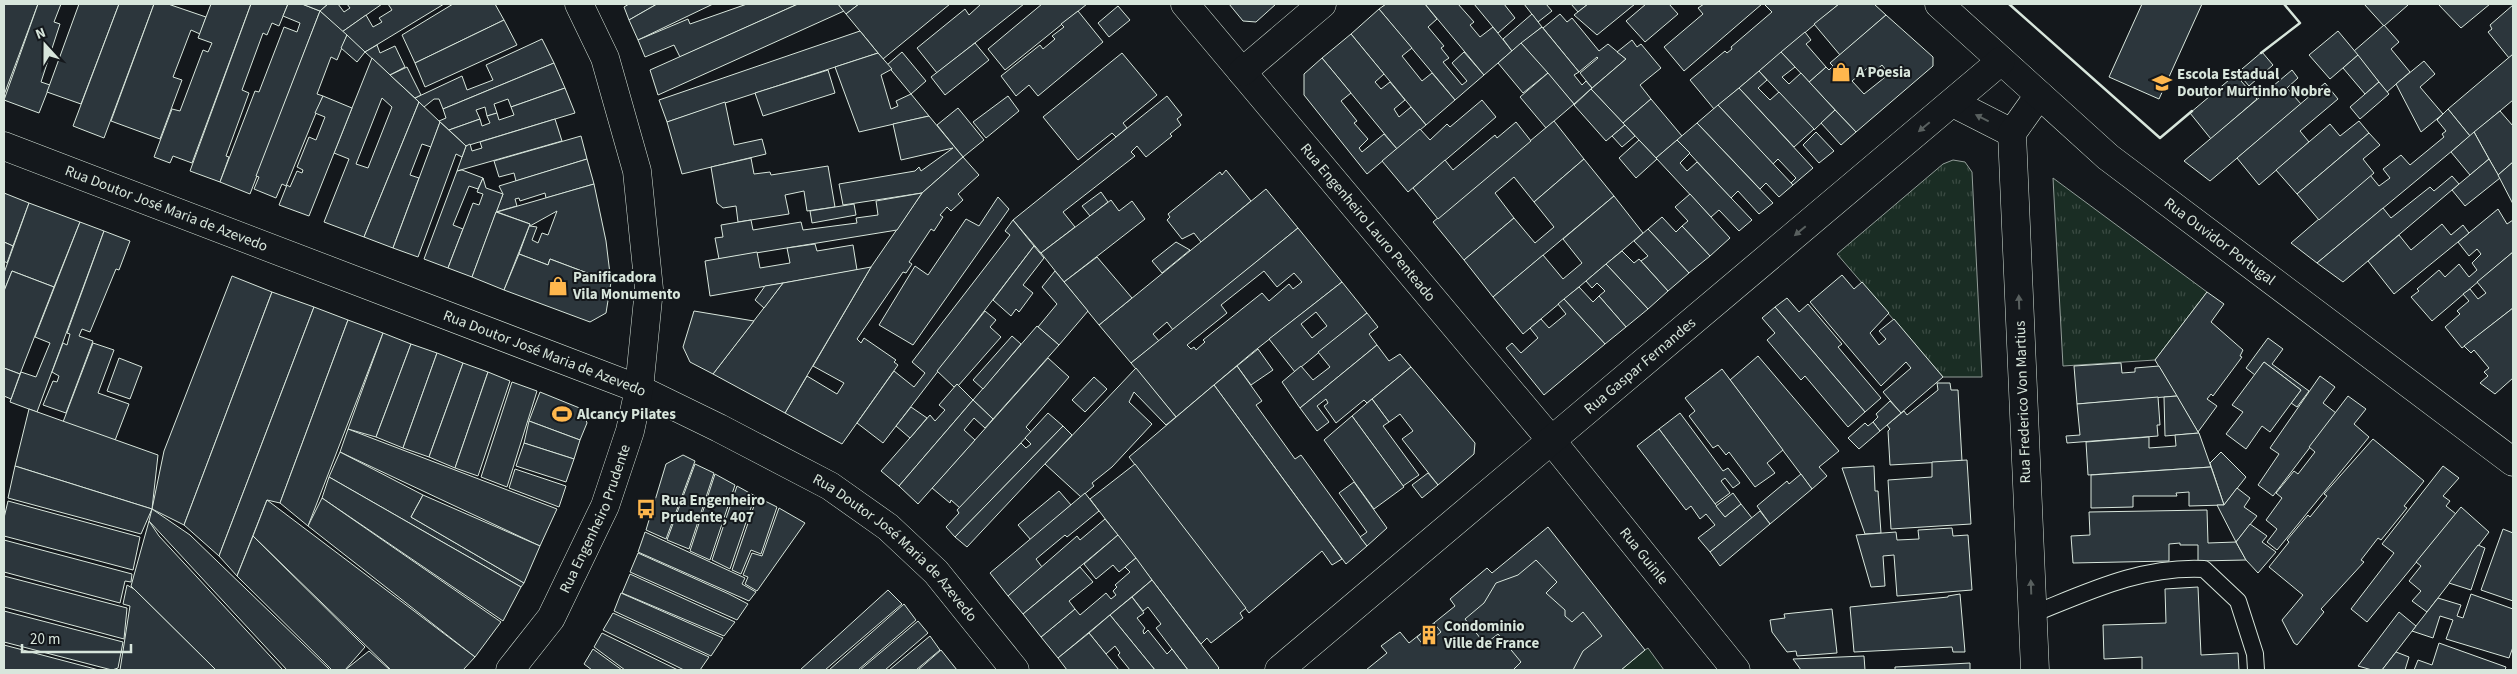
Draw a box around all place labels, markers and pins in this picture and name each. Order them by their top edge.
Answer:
shop icon: A Poesia [1830,61,1852,83]
place label: A Poesia [1855,62,1911,83]
place label: Escola Estadual Doutor Murtinho Nobre [2177,64,2331,102]
school or university icon: Escola Estadual Doutor Murtinho Nobre [2151,72,2173,94]
place label: Panificadora Vila Monumento [572,267,681,305]
shop icon: Panificadora Vila Monumento [547,275,569,297]
sports icon: Alcancy Pilates [551,403,573,425]
place label: Alcancy Pilates [576,404,676,425]
place label: Rua Engenheiro Prudente, 407 [661,490,765,528]
bus stop icon: Rua Engenheiro Prudente, 407 [635,498,657,520]
place label: Condominio Ville de France [1443,616,1539,654]
building icon: Condominio Ville de France [1418,624,1440,646]

